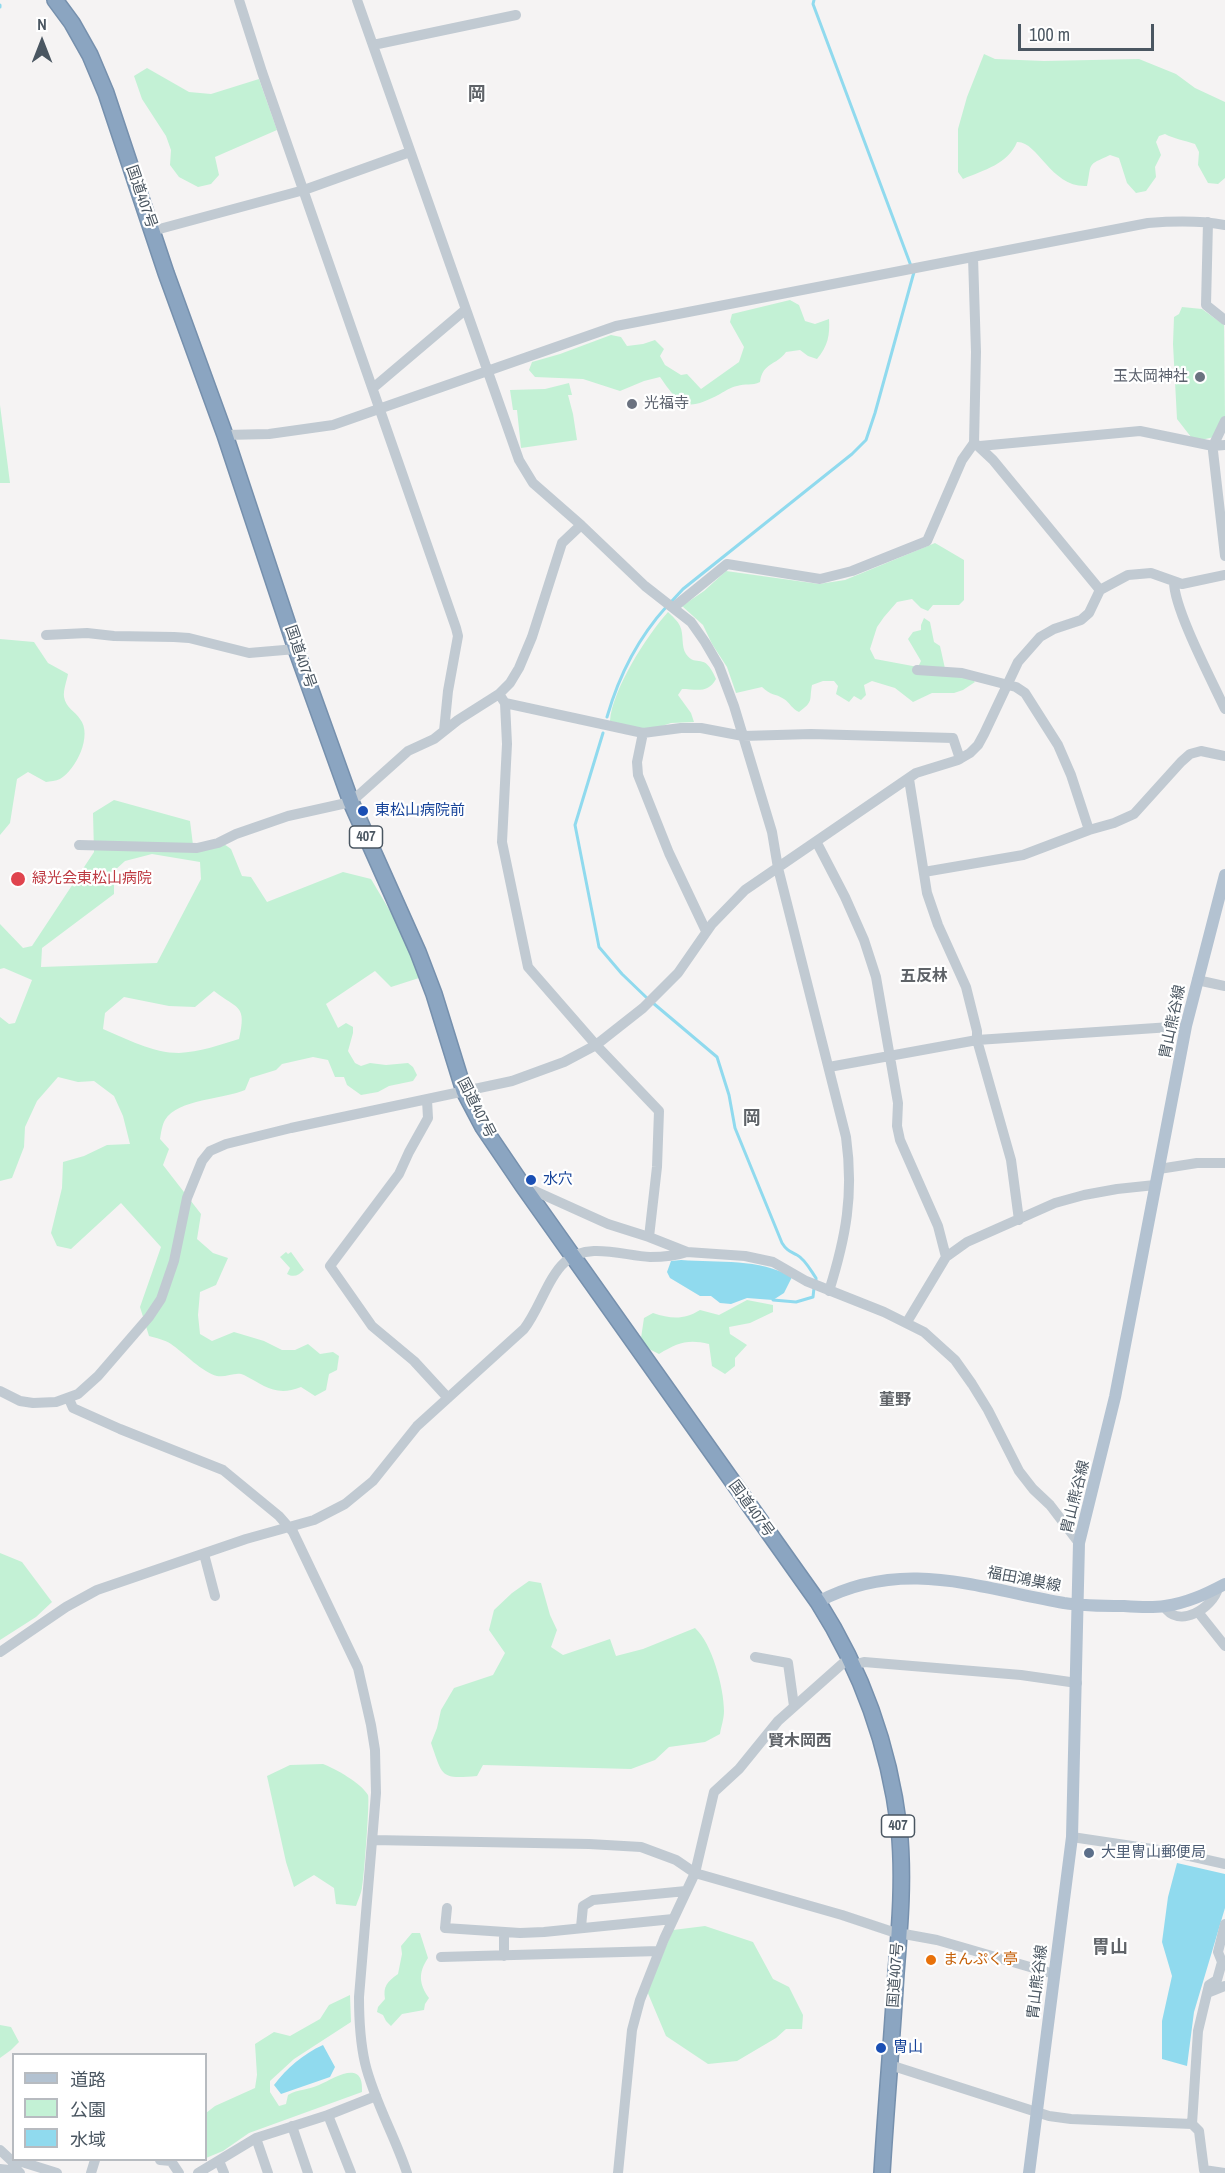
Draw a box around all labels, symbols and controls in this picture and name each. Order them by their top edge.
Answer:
north arrow [12,12,72,72]
scale bar [1021,12,1158,50]
text: N [37,13,47,35]
text: 100 m [1029,22,1070,47]
district label: 岡 [468,84,486,106]
street label: 国道407号 [122,163,160,231]
place label: 玉太岡神社 [1113,368,1188,386]
marker: 玉太岡神社 [1193,370,1207,384]
place label: 光福寺 [644,395,689,413]
marker: 光福寺 [625,397,639,411]
street label: 国道407号 [281,623,319,691]
place label: 東松山病院前 [375,802,465,820]
marker: 東松山病院前 [356,804,370,818]
road number: 407 [350,826,382,848]
marker: 緑光会東松山病院 [9,870,27,888]
place label: 緑光会東松山病院 [32,870,152,888]
district label: 五反林 [900,967,948,987]
street label: 胄山熊谷線 [1156,983,1190,1061]
street label: 国道407号 [453,1075,499,1141]
district label: 岡 [743,1108,761,1130]
place label: 水穴 [543,1171,573,1189]
marker: 水穴 [524,1173,538,1187]
district label: 董野 [879,1391,911,1411]
street label: 胄山熊谷線 [1058,1458,1094,1536]
street label: 国道407号 [724,1477,778,1541]
street label: 福田鴻巣線 [985,1564,1063,1596]
district label: 賢木岡西 [768,1732,832,1752]
road number: 407 [882,1815,914,1837]
place label: 大里冑山郵便局 [1101,1844,1206,1862]
marker: 大里冑山郵便局 [1082,1846,1096,1860]
district label: 冑山 [1092,1937,1128,1959]
street label: 国道407号 [885,1942,907,2008]
street label: 胄山熊谷線 [1024,1944,1052,2020]
place label: まんぷく亭 [943,1951,1018,1969]
marker: まんぷく亭 [924,1953,938,1967]
place label: 冑山 [893,2039,923,2057]
marker: 冑山 [874,2041,888,2055]
legend [12,2053,207,2161]
text: 道路 [70,2067,106,2092]
text: 公園 [70,2097,106,2122]
text: 水域 [70,2127,106,2152]

